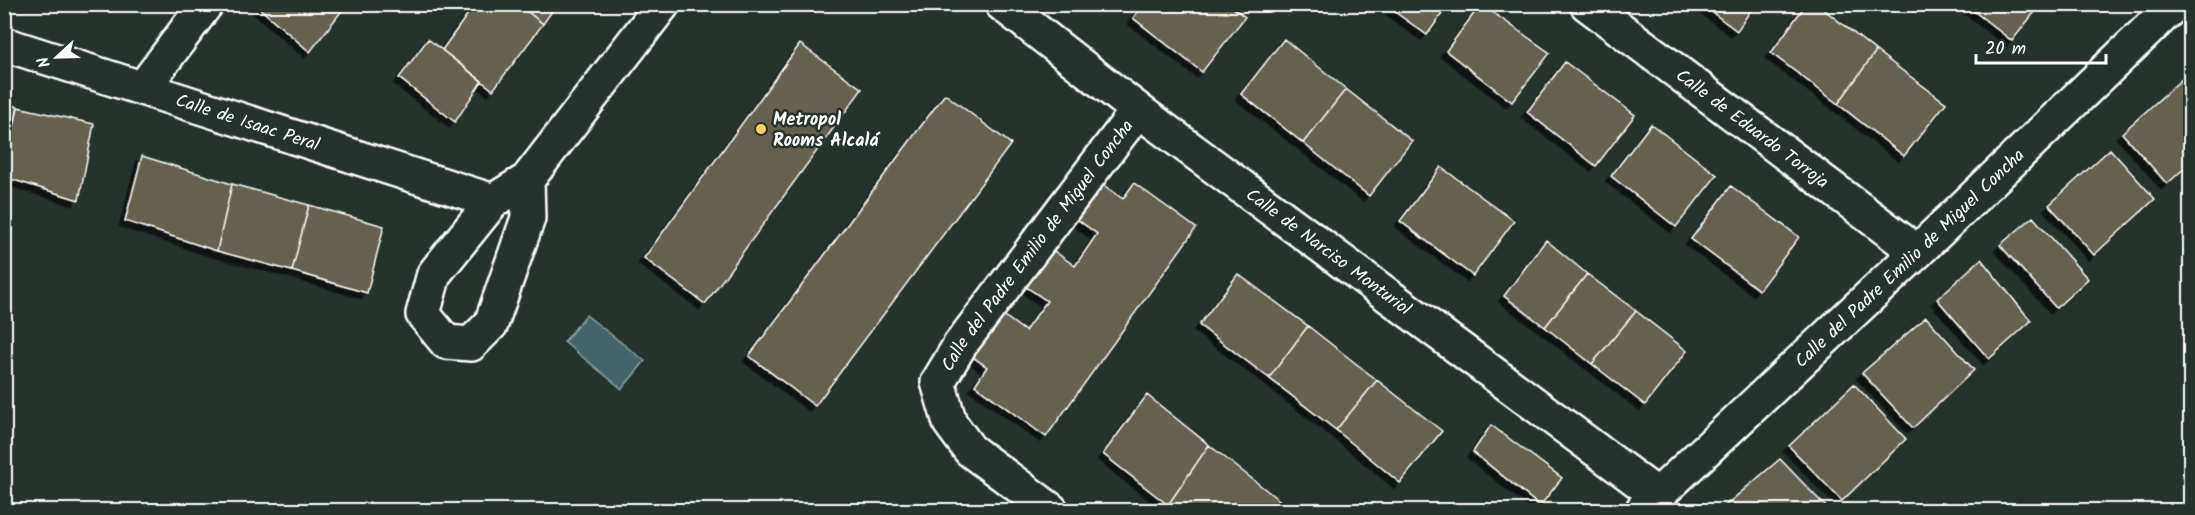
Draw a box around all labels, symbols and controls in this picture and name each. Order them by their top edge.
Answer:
north arrow [27,27,87,87]
scale bar [1976,27,2106,65]
text: 20 m [1985,35,2026,64]
text: N [31,53,58,71]
street label: Calle de Eduardo Torroja [1669,62,1834,197]
street label: Calle de Isaac Peral [172,87,324,161]
place label: Metropol Rooms Alcalá [773,106,881,156]
street label: Calle del Padre Emilio de Miguel Concha [934,114,1142,378]
marker: Metropol Rooms Alcalá [754,122,768,136]
street label: Calle del Padre Emilio de Miguel Concha [1789,142,2032,376]
street label: Calle de Narciso Monturiol [1239,181,1417,324]

